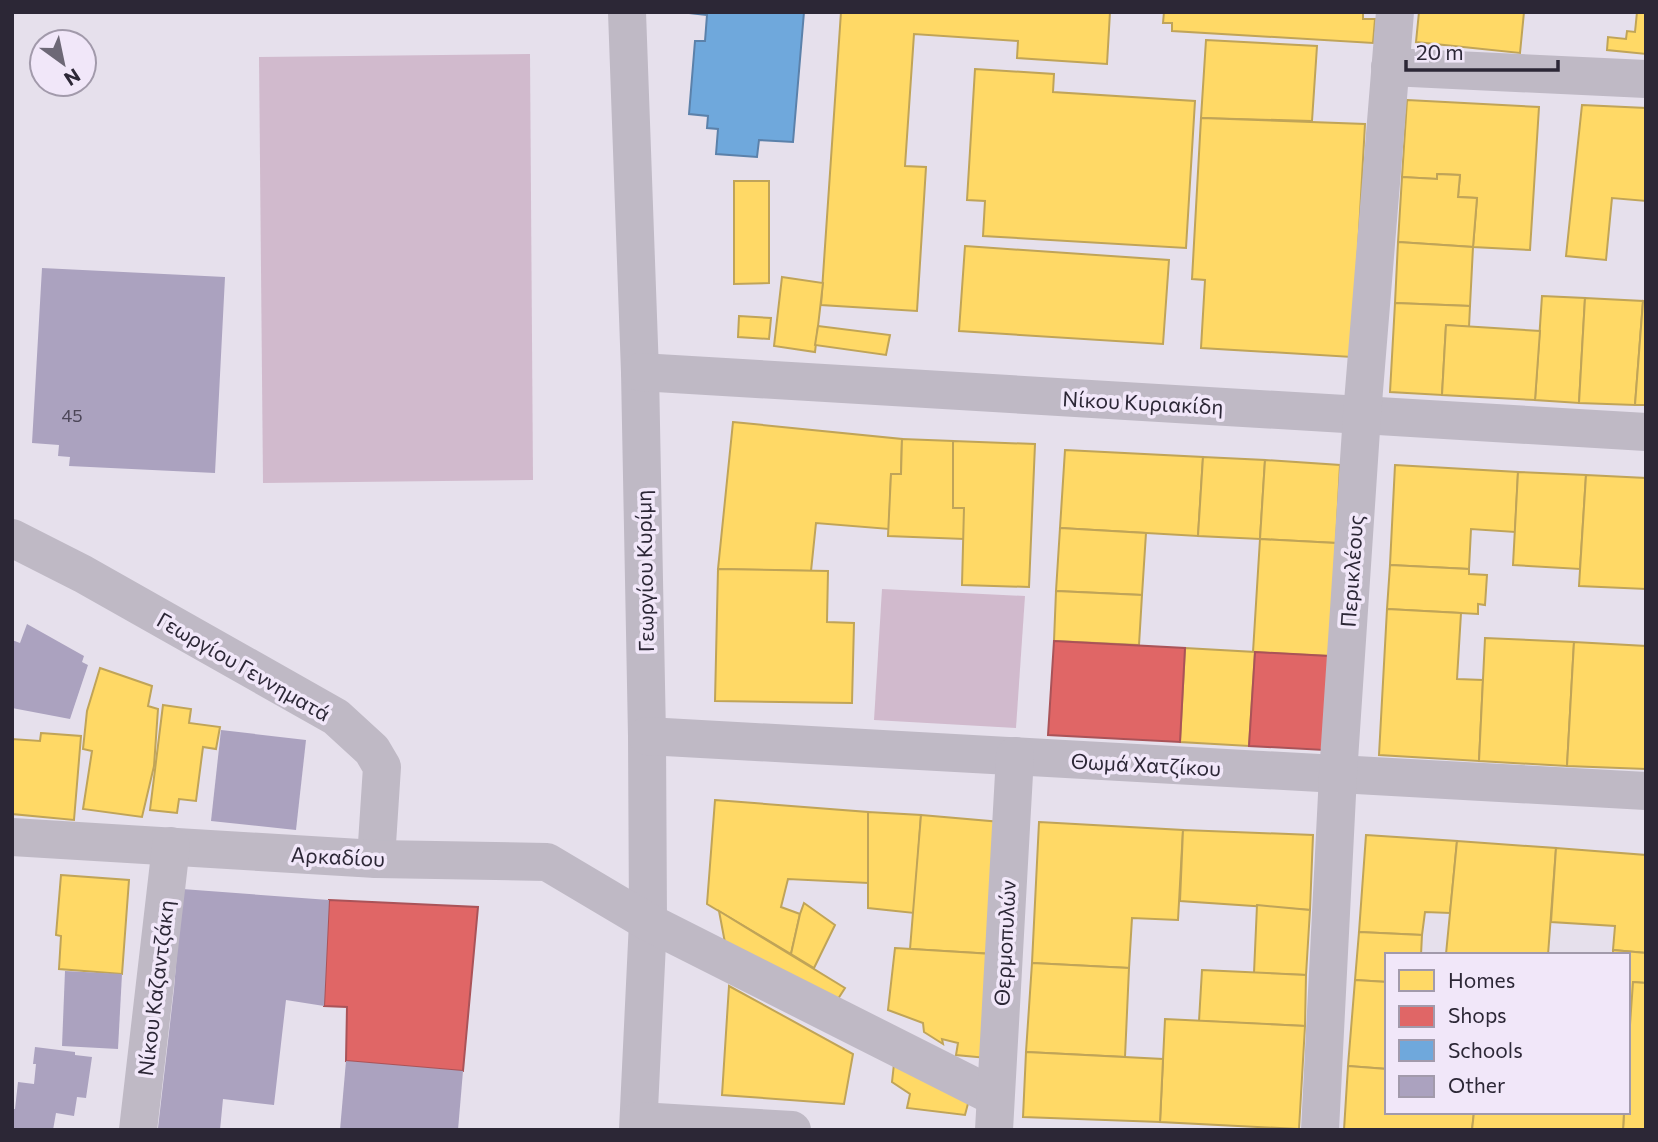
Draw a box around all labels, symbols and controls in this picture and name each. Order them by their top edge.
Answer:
north arrow [28,28,98,98]
scale bar [1406,28,1558,72]
text: 20 m [1416,39,1464,64]
text: N [60,64,85,91]
street label: Νίκου Κυριακίδη [1062,385,1224,419]
house number: 45 [61,404,83,426]
street label: Γεωργίου Κυρίμη [630,490,658,652]
street label: Περικλέους [1335,514,1367,628]
street label: Γεωργίου Γεννηματά [153,606,335,726]
street label: Θωμά Χατζίκου [1070,748,1222,780]
street label: Αρκαδίου [290,841,386,871]
street label: Θερμοπυλών [988,879,1020,1007]
street label: Νίκου Καζαντζάκη [132,899,178,1077]
legend [1385,953,1630,1114]
text: Homes [1448,967,1515,992]
text: Shops [1448,1002,1507,1027]
text: Schools [1448,1037,1523,1062]
text: Other [1448,1072,1505,1097]

